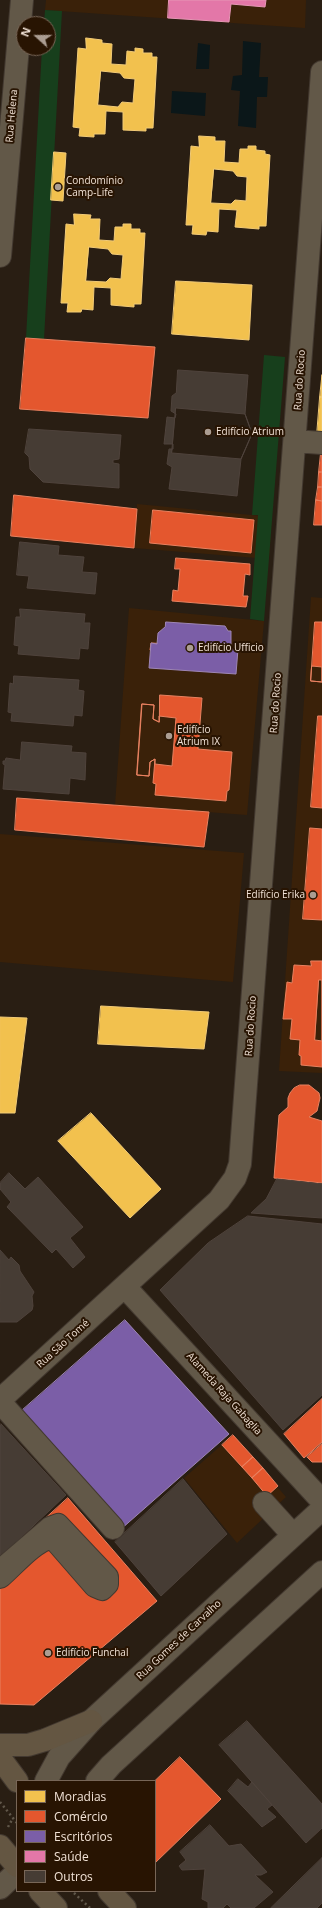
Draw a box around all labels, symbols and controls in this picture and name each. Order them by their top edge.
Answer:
north arrow [16,16,56,56]
text: N [17,25,34,39]
street label: Rua Helena [4,89,20,143]
place label: Condomínio Camp-Life [66,175,123,198]
marker: Condomínio Camp-Life [53,182,63,192]
street label: Rua do Rocio [292,349,308,411]
place label: Edifício Atrium [216,426,284,438]
marker: Edifício Atrium [203,427,213,437]
place label: Edifício Ufficio [198,642,264,654]
marker: Edifício Ufficio [185,643,195,653]
street label: Rua do Rocio [268,672,284,734]
place label: Edifício Atrium IX [177,724,220,748]
marker: Edifício Atrium IX [164,731,174,741]
place label: Edifício Erika [246,889,305,901]
marker: Edifício Erika [308,890,318,900]
street label: Rua do Rocio [243,995,259,1057]
street label: Rua São Tomé [34,1317,92,1371]
street label: Alameda Raja Gabaglia [184,1350,264,1438]
street label: Rua Gomes de Carvalho [134,1598,224,1682]
place label: Edifício Funchal [56,1647,128,1659]
marker: Edifício Funchal [43,1648,53,1658]
legend [16,1780,156,1892]
text: Moradias [54,1788,106,1805]
text: Comércio [54,1808,108,1825]
text: Escritórios [54,1828,112,1845]
text: Saúde [54,1848,89,1865]
text: Outros [54,1868,93,1885]

